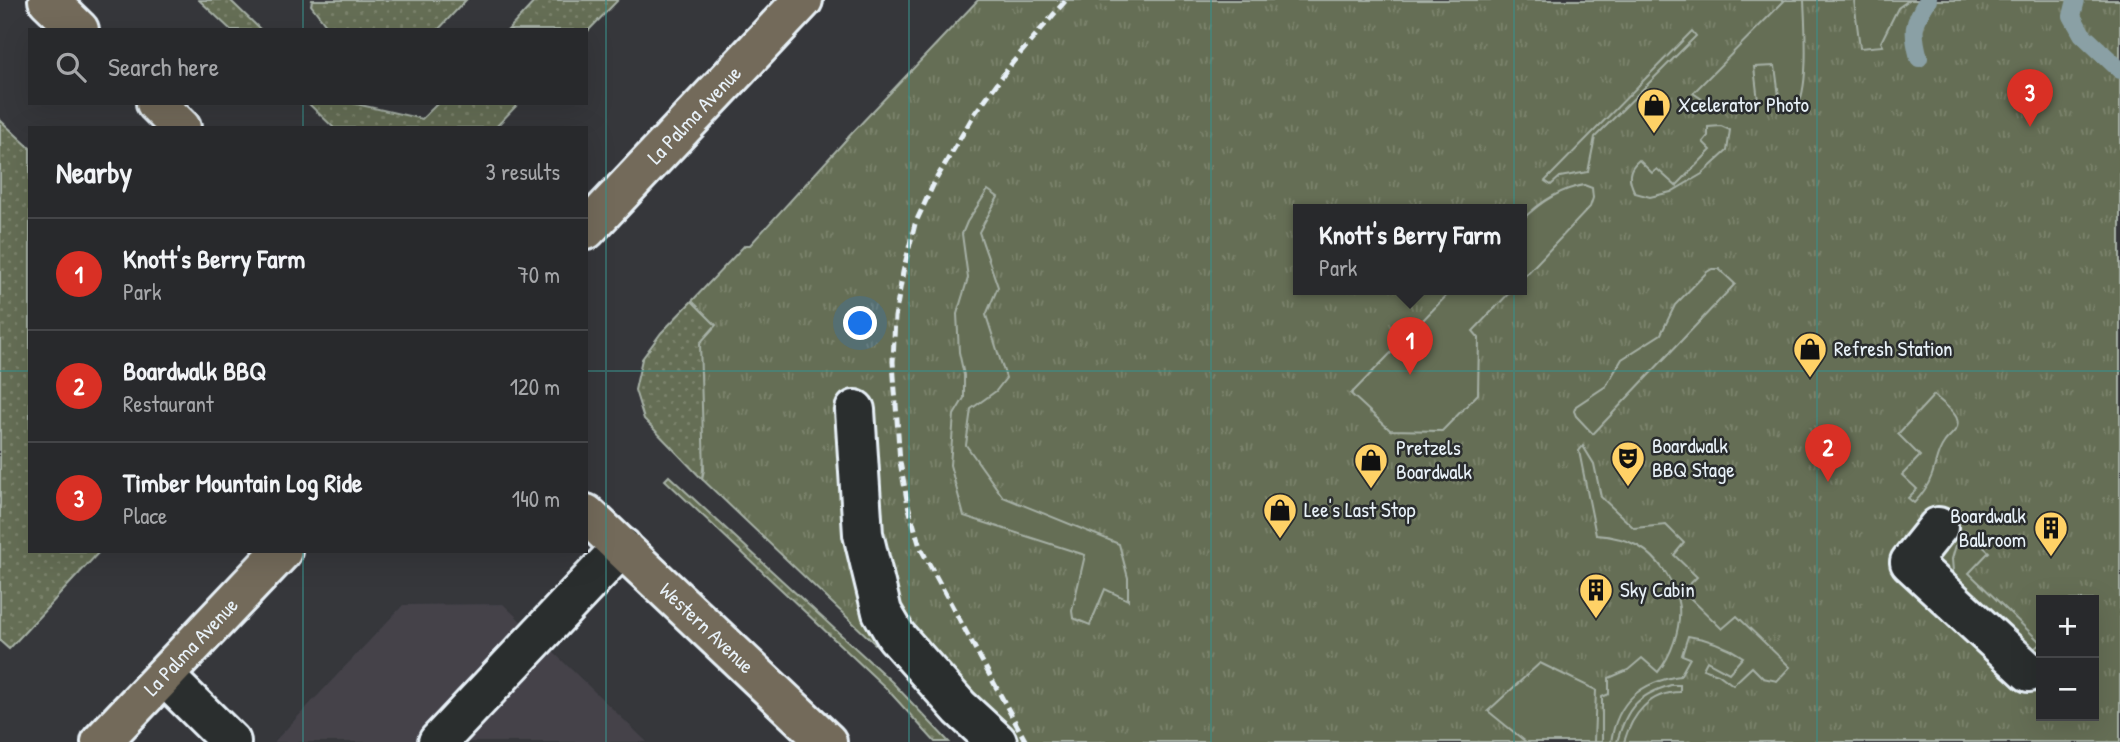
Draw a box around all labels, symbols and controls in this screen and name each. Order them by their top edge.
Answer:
search box [28,28,588,105]
icon: search [52,48,90,86]
text: Search here [108,49,219,84]
street label: La Palma Avenue [640,59,748,170]
pin: 3 [2007,69,2053,127]
shop icon: Xcelerator Photo [1635,86,1673,135]
place label: Xcelerator Photo [1678,90,1809,119]
text: Nearby [56,152,132,192]
text: 3 results [485,156,560,187]
popup [1293,204,1527,295]
text: Knott's Berry Farm [1319,217,1501,252]
text: Knott's Berry Farm [123,241,305,276]
text: Park [1319,252,1357,283]
text: 1 [75,259,83,290]
text: 70 m [517,259,560,290]
text: Park [123,276,161,307]
your location [843,306,877,340]
pin: 1 [1387,317,1433,375]
shop icon: Refresh Station [1791,330,1829,379]
place label: Refresh Station [1834,334,1953,363]
text: Boardwalk BBQ [123,353,266,388]
text: 2 [74,371,84,402]
text: 120 m [510,371,560,402]
text: Restaurant [123,388,214,419]
pin: 2 [1805,424,1851,482]
place label: Boardwalk BBQ Stage [1652,431,1735,484]
place label: Pretzels Boardwalk [1396,433,1472,486]
theatre icon: Boardwalk BBQ Stage [1609,439,1647,488]
shop icon: Pretzels Boardwalk [1352,441,1390,490]
text: Timber Mountain Log Ride [123,465,362,500]
text: 3 [74,483,84,514]
text: 140 m [512,483,560,514]
shop icon: Lee's Last Stop [1261,491,1299,540]
place label: Lee's Last Stop [1304,495,1415,524]
text: Place [123,500,167,531]
place label: Boardwalk Ballroom [1950,501,2026,554]
building icon: Boardwalk Ballroom [2032,509,2070,558]
building icon: Sky Cabin [1577,571,1615,620]
place label: Sky Cabin [1620,575,1695,604]
street label: Western Avenue [653,576,761,680]
street label: La Palma Avenue [137,591,244,702]
map controls [2036,595,2099,721]
button: + [2036,595,2099,658]
button: − [2036,658,2099,721]

